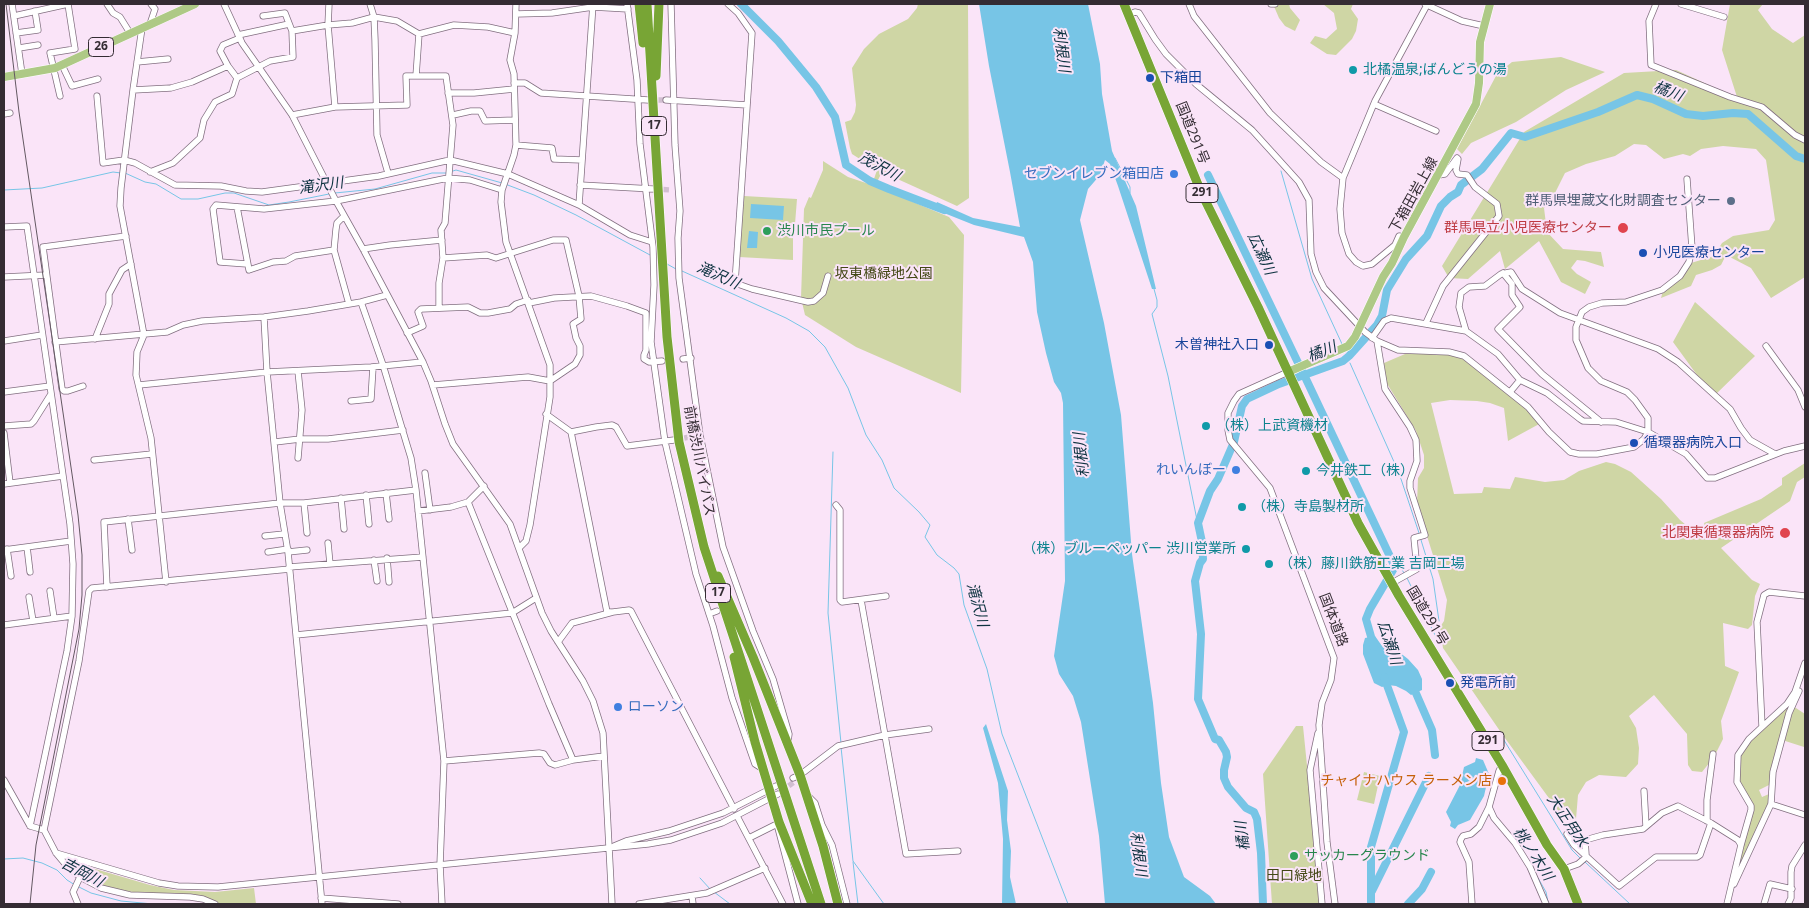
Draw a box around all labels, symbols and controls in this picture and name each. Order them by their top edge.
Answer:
water label: 利根川 [1049,26,1073,74]
road number: 26 [88,38,114,56]
place label: 北橘温泉;ばんどうの湯 [1363,62,1507,78]
marker: 北橘温泉;ばんどうの湯 [1347,64,1359,76]
place label: 下箱田 [1160,70,1202,86]
marker: 下箱田 [1144,72,1156,84]
water label: 橘川 [1651,78,1685,106]
street label: 国道291号 [1172,99,1212,167]
road number: 17 [642,116,666,136]
water label: 茂沢川 [855,148,903,186]
street label: 下箱田岩上線 [1386,154,1442,236]
place label: セブンイレブン箱田店 [1024,166,1164,182]
marker: セブンイレブン箱田店 [1168,168,1180,180]
water label: 滝沢川 [297,174,345,198]
road number: 291 [1186,184,1218,202]
place label: 群馬県埋蔵文化財調査センター [1525,193,1721,209]
marker: 群馬県埋蔵文化財調査センター [1725,195,1737,207]
place label: 群馬県立小児医療センター [1444,220,1612,236]
marker: 群馬県立小児医療センター [1616,221,1630,235]
place label: 渋川市民プール [777,223,875,239]
marker: 渋川市民プール [761,225,773,237]
water label: 広瀬川 [1243,230,1279,278]
place label: 小児医療センター [1653,245,1765,261]
marker: 小児医療センター [1637,247,1649,259]
water label: 滝沢川 [694,259,742,293]
park label: 坂東橋緑地公園 [835,266,933,282]
place label: 木曽神社入口 [1175,337,1259,353]
water label: 橘川 [1305,338,1339,366]
marker: 木曽神社入口 [1263,339,1275,351]
street label: 前橋渋川バイパス [680,404,718,518]
place label: （株）上武資機材 [1216,418,1328,434]
marker: （株）上武資機材 [1200,420,1212,432]
water label: 利根川 [1071,432,1093,478]
place label: 循環器病院入口 [1644,435,1742,451]
marker: 循環器病院入口 [1628,437,1640,449]
place label: れいんぼー [1156,462,1226,478]
place label: 今井鉄工（株） [1316,463,1414,479]
marker: れいんぼー [1230,464,1242,476]
marker: 今井鉄工（株） [1300,465,1312,477]
place label: （株）寺島製材所 [1252,499,1364,515]
marker: （株）寺島製材所 [1236,501,1248,513]
place label: 北関東循環器病院 [1662,525,1774,541]
marker: 北関東循環器病院 [1778,526,1792,540]
place label: （株）ブルーペッパー 渋川営業所 [1022,541,1236,557]
marker: （株）ブルーペッパー 渋川営業所 [1240,543,1252,555]
place label: （株）藤川鉄筋工業 吉岡工場 [1279,556,1465,572]
marker: （株）藤川鉄筋工業 吉岡工場 [1263,558,1275,570]
water label: 滝沢川 [962,581,992,629]
street label: 国道291号 [1403,583,1451,649]
road number: 17 [706,584,730,602]
street label: 国体道路 [1315,591,1351,649]
water label: 広瀬川 [1373,619,1405,667]
place label: 発電所前 [1460,675,1516,691]
marker: 発電所前 [1444,677,1456,689]
place label: ローソン [628,699,684,715]
marker: ローソン [612,701,624,713]
road number: 291 [1472,731,1504,750]
place label: チャイナハウス ラーメン店 [1320,773,1492,789]
marker: チャイナハウス ラーメン店 [1496,775,1508,787]
water label: 大正用水 [1543,791,1591,851]
water label: 橘川 [1232,820,1254,852]
water label: 桃ノ木川 [1509,824,1557,884]
water label: 利根川 [1126,831,1150,877]
place label: サッカーグラウンド [1304,848,1430,864]
marker: サッカーグラウンド [1288,850,1300,862]
water label: 吉岡川 [58,854,106,892]
park label: 田口緑地 [1266,868,1322,884]

